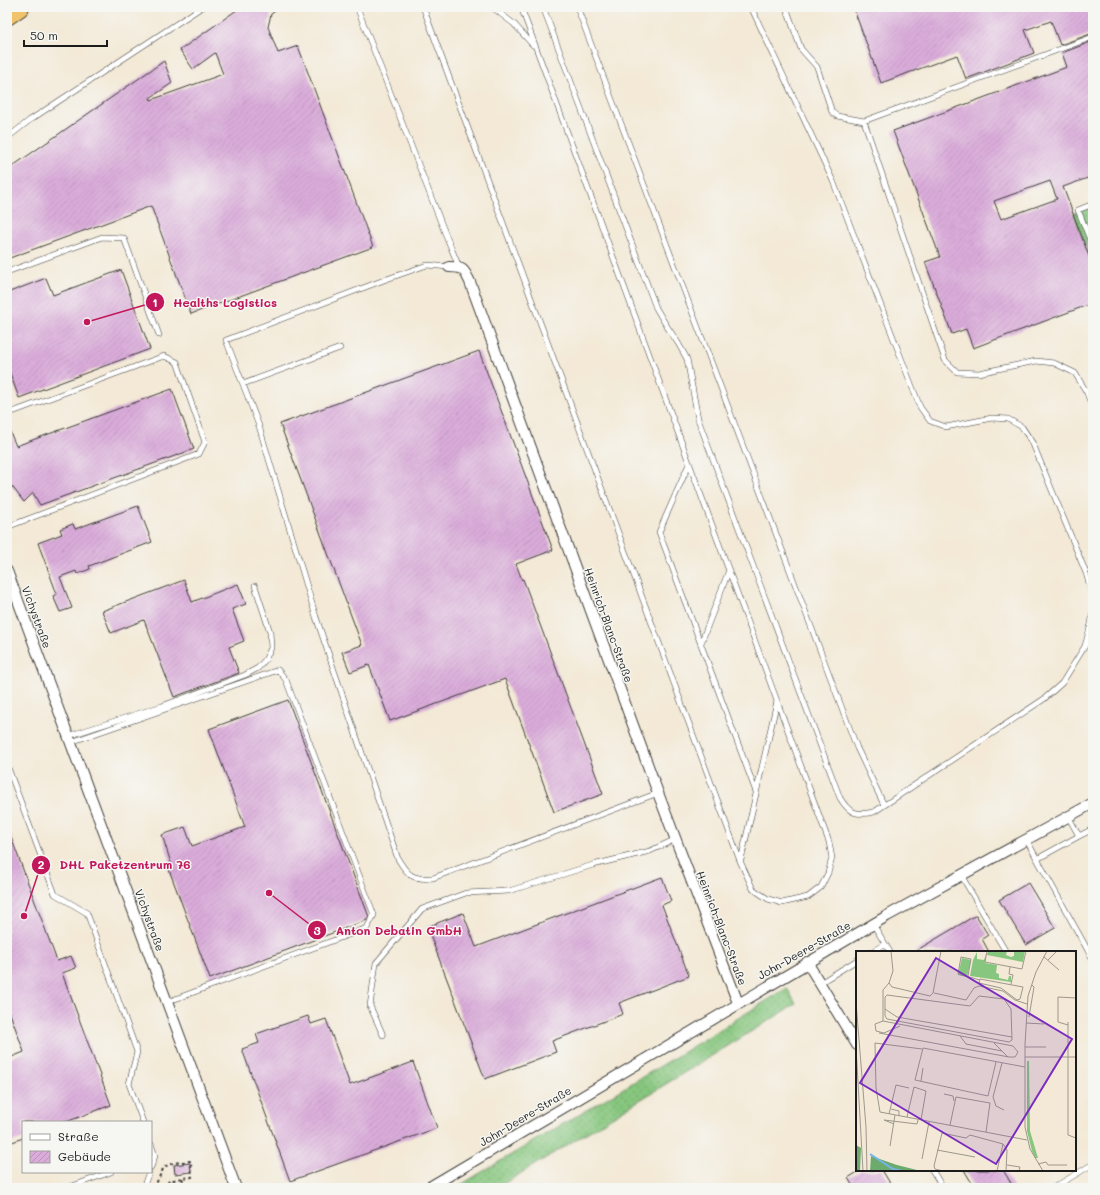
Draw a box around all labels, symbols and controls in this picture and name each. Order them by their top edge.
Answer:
scale bar [24,22,107,48]
text: 50 m [30,27,58,43]
callout: Healths Logistics [145,290,285,314]
text: 1 [152,294,158,310]
text: Healths Logistics [173,294,277,310]
street label: Heinrich-Blanc-Straße [581,566,637,685]
street label: Vichystraße [19,584,55,650]
callout: DHL Paketzentrum 76 [31,853,199,877]
text: 2 [38,856,45,872]
text: DHL Paketzentrum 76 [59,856,191,872]
street label: Heinrich-Blanc-Straße [693,869,751,987]
street label: Vichystraße [132,887,168,953]
street label: John-Deere-Straße [755,917,853,983]
callout: Anton Debatin GmbH [307,918,470,942]
text: 3 [313,922,321,938]
text: Anton Debatin GmbH [336,922,462,938]
inset map [856,951,1076,1171]
street label: John-Deere-Straße [476,1082,574,1149]
legend [22,1121,152,1173]
text: Straße [58,1128,99,1144]
text: Gebäude [58,1148,111,1164]

